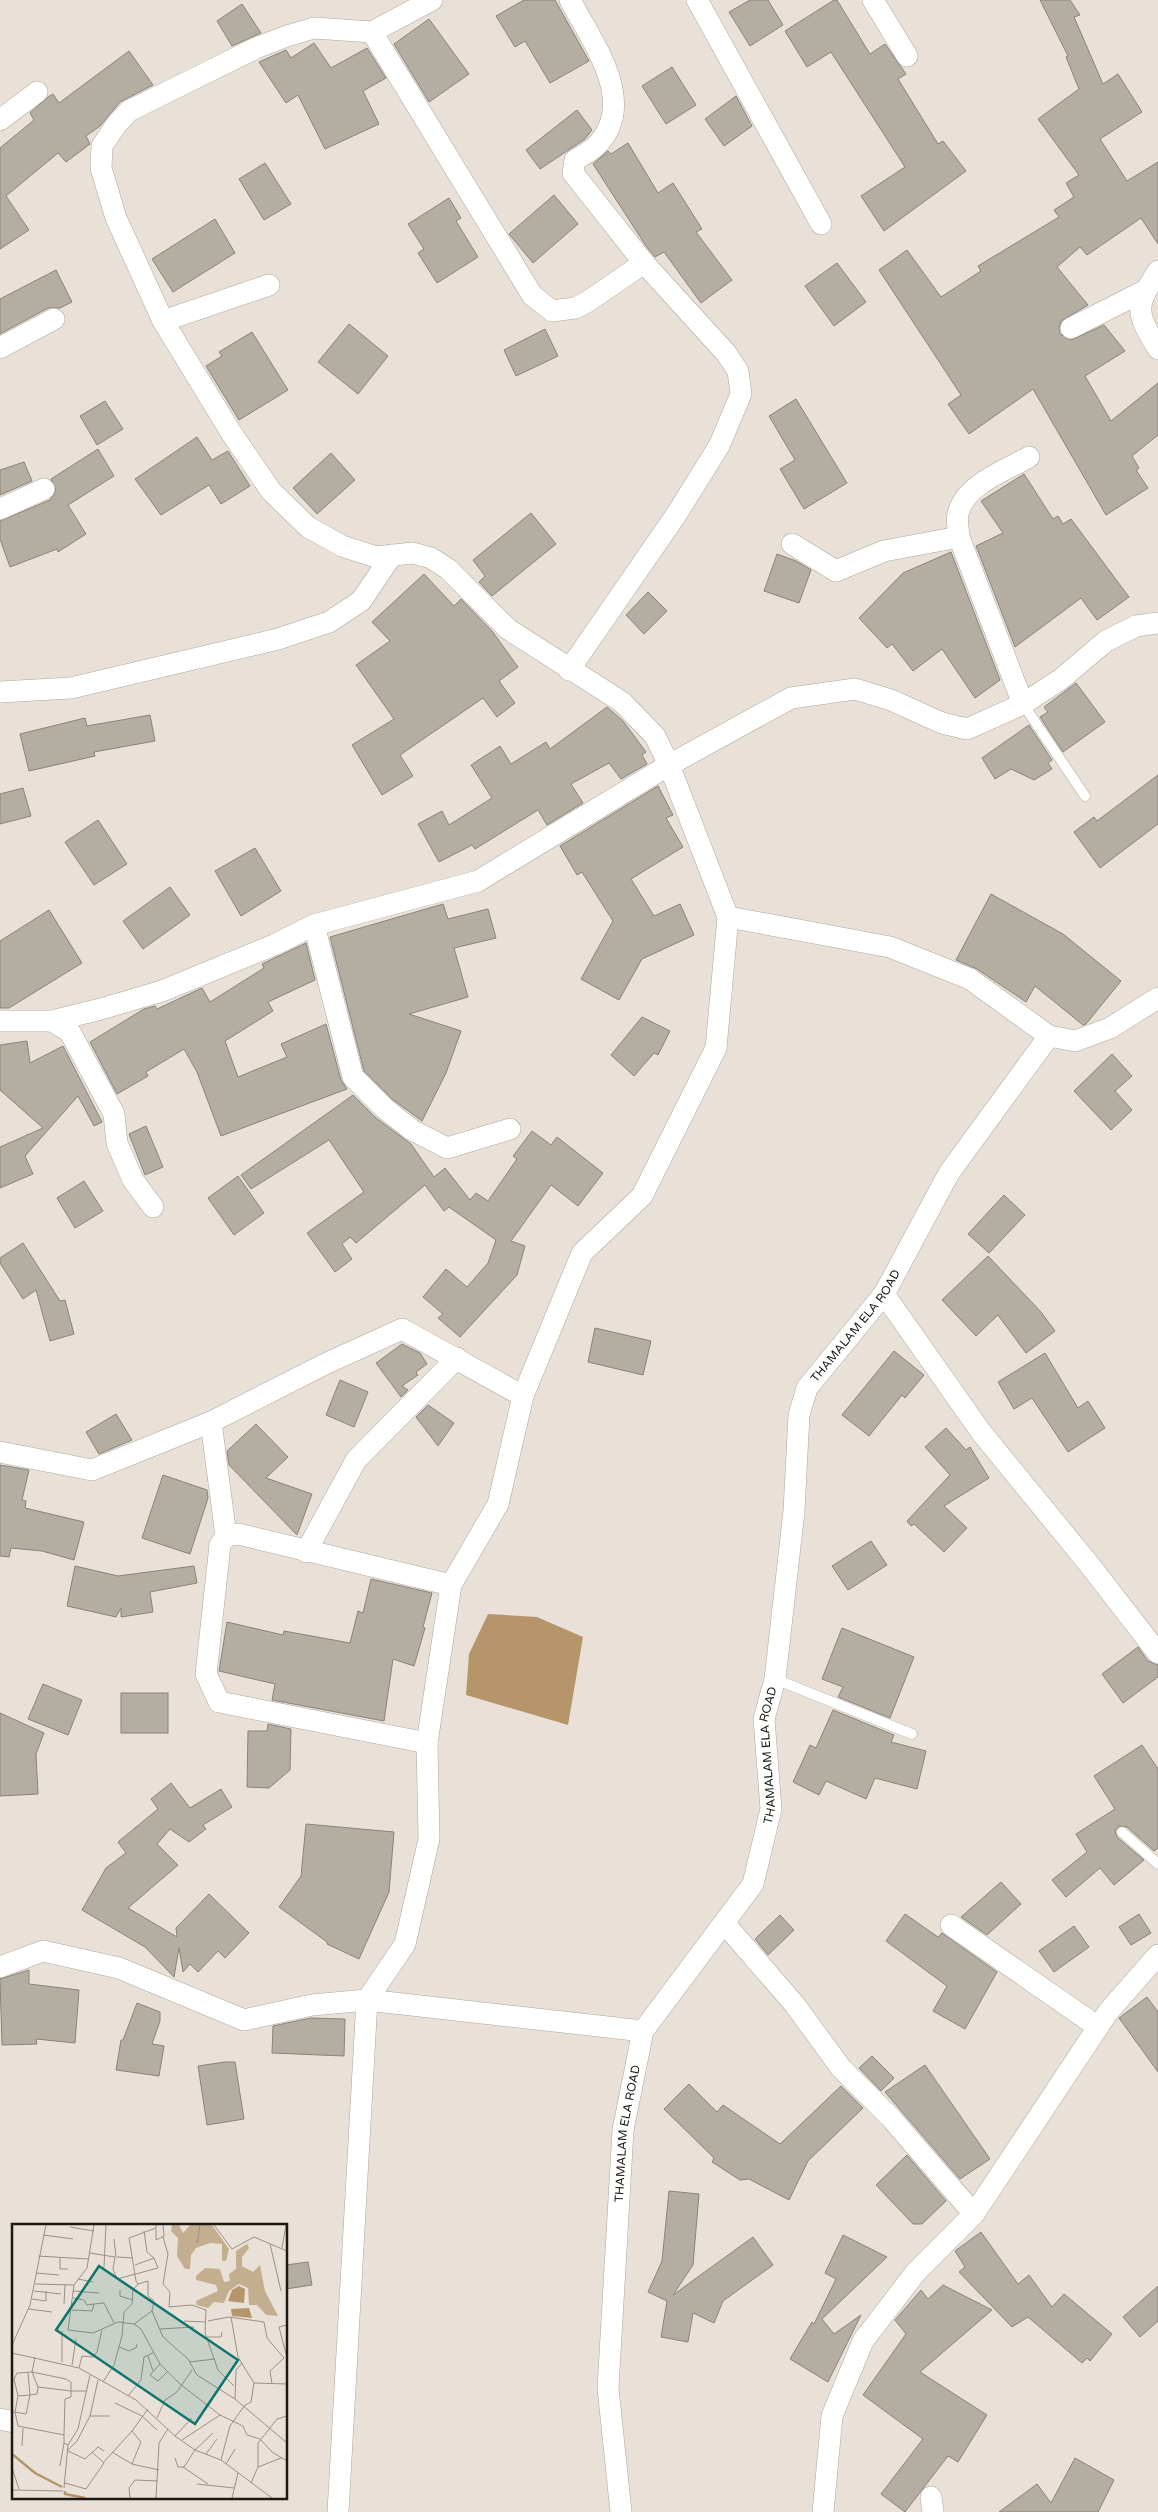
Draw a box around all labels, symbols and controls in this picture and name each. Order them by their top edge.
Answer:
street label: THAMALAM ELA ROAD [808,1267,903,1385]
street label: THAMALAM ELA ROAD [756,1685,780,1825]
street label: THAMALAM ELA ROAD [612,2064,643,2203]
inset map [12,2224,288,2500]

